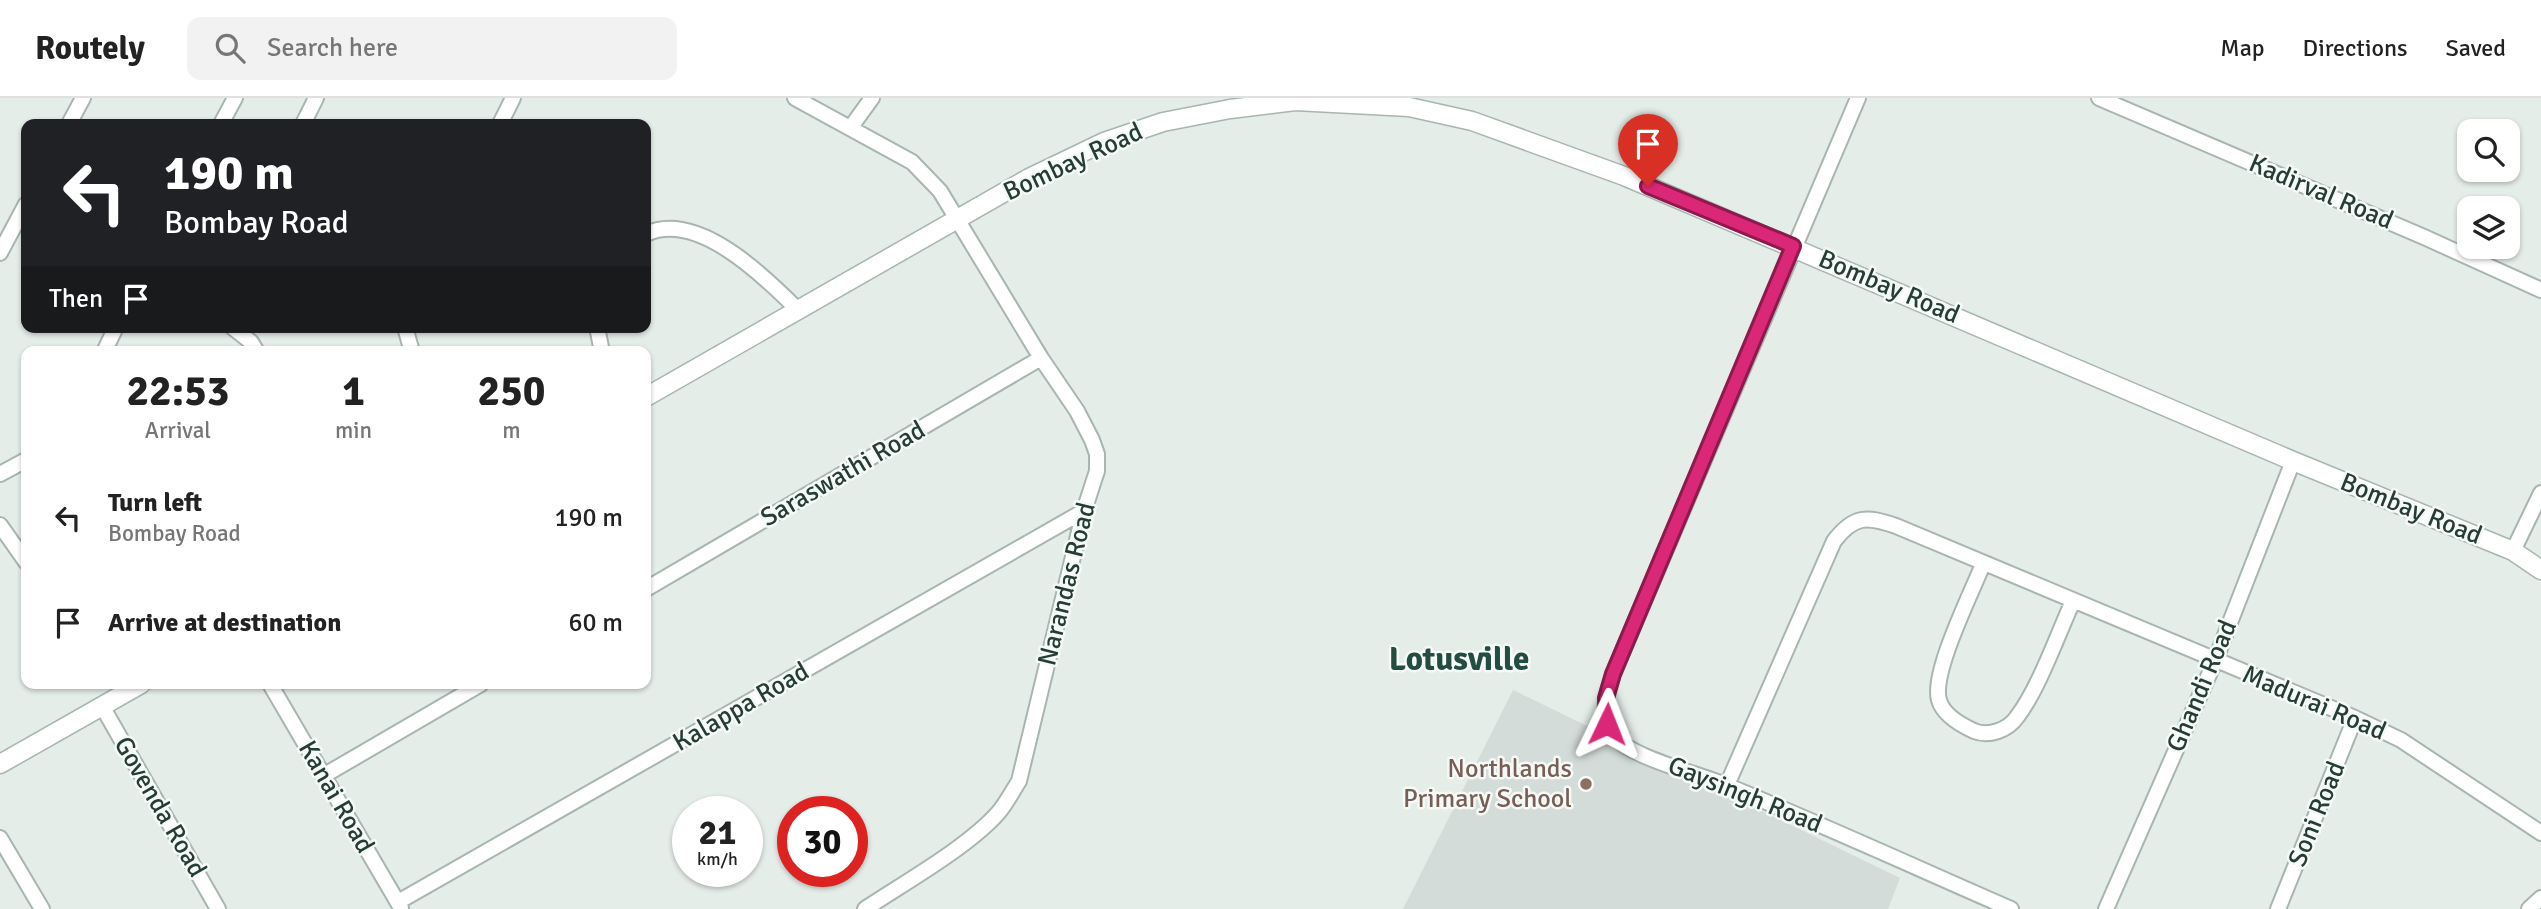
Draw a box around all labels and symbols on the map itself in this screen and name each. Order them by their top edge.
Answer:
pin [1618,114,1678,186]
street label: Bombay Road [998,116,1148,208]
street label: Kadirval Road [2244,147,2398,237]
street label: Bombay Road [1814,243,1964,331]
street label: Saraswathi Road [755,414,931,534]
street label: Bombay Road [2335,466,2487,552]
street label: Narandas Road [1031,499,1103,669]
street label: Ghandi Road [2160,615,2244,757]
district label: Lotusville [1389,639,1529,680]
street label: Kalappa Road [667,655,815,759]
street label: Madurai Road [2237,658,2391,748]
position arrow [1570,687,1644,761]
street label: Govenda Road [107,731,213,883]
street label: Kanai Road [291,735,381,859]
street label: Gaysingh Road [1663,750,1827,840]
place label: Northlands Primary School [1403,753,1572,815]
street label: Soni Road [2281,757,2353,871]
marker: Northlands Primary School [1578,776,1594,792]
speed limit sign: 30 [777,796,868,887]

